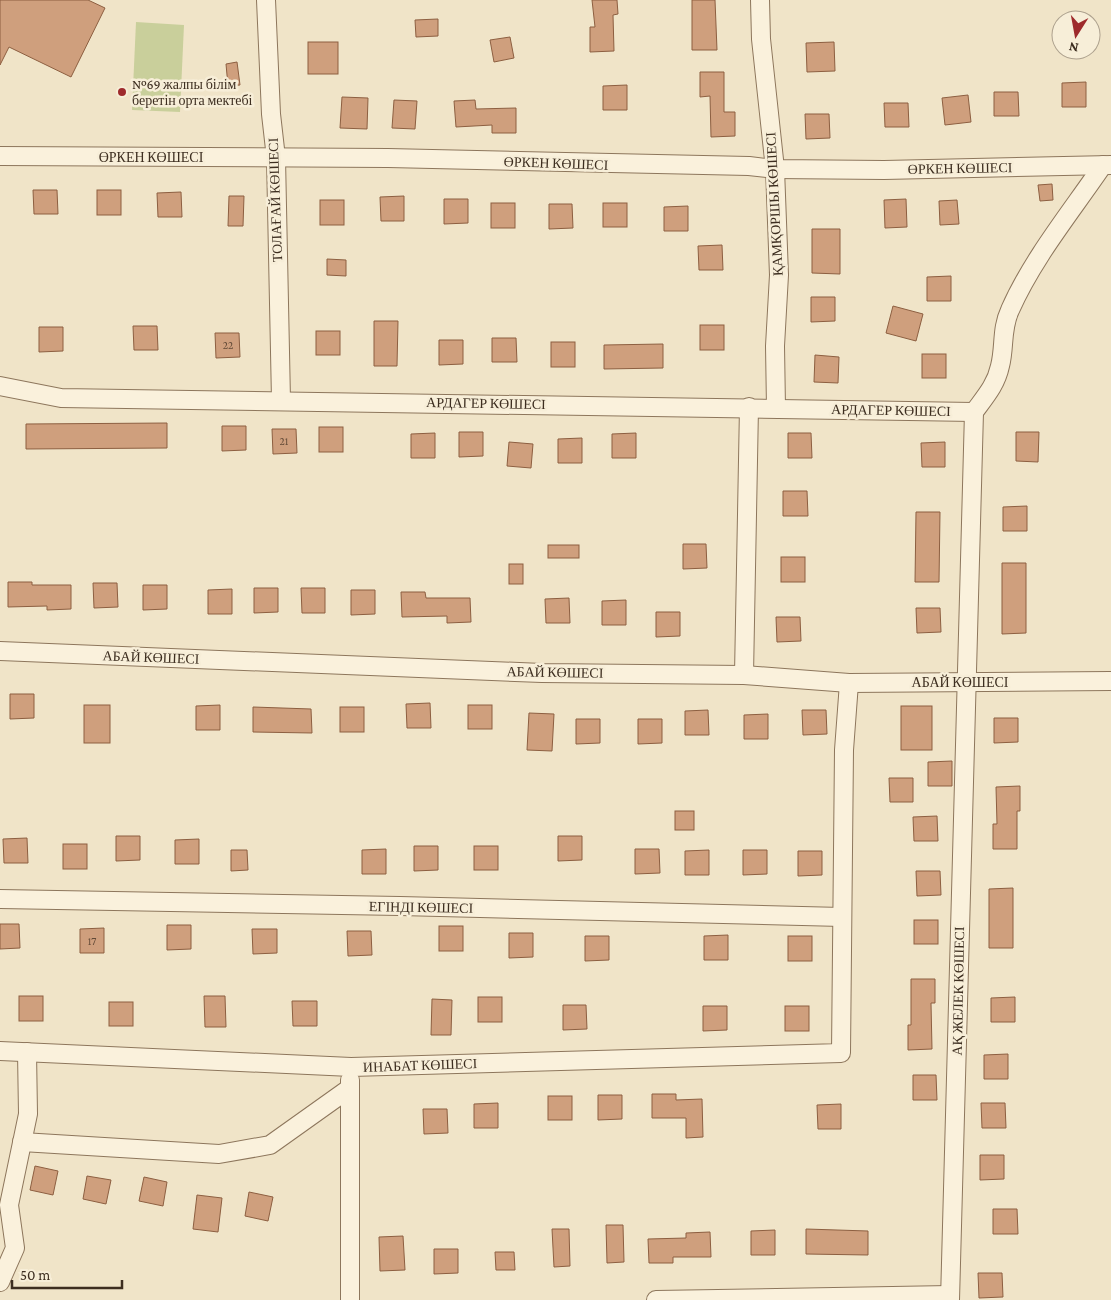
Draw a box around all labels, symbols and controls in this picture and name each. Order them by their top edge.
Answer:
north arrow [1051,10,1101,60]
text: N [1067,39,1080,57]
place label: №69 жалпы білім беретін орта мектебі [132,76,253,108]
marker: №69 жалпы білім беретін орта мектебі [116,86,128,98]
street label: ҚАМҚОРШЫ КӨШЕСІ [762,131,786,276]
street label: ТОЛАҒАЙ КӨШЕСІ [265,137,285,262]
street label: ӨРКЕН КӨШЕСІ [99,149,204,165]
street label: ӨРКЕН КӨШЕСІ [503,153,609,173]
street label: ӨРКЕН КӨШЕСІ [908,159,1013,177]
house number: 22 [223,339,233,351]
street label: АРДАГЕР КӨШЕСІ [426,394,546,412]
street label: АРДАГЕР КӨШЕСІ [831,401,951,419]
house number: 21 [280,435,289,447]
street label: АБАЙ КӨШЕСІ [102,647,200,667]
street label: АБАЙ КӨШЕСІ [506,663,604,681]
street label: АБАЙ КӨШЕСІ [912,674,1009,690]
street label: ЕГІНДІ КӨШЕСІ [369,898,474,916]
street label: АҚ ЖЕЛЕК КӨШЕСІ [949,926,967,1056]
house number: 17 [88,935,96,947]
street label: ИНАБАТ КӨШЕСІ [363,1055,478,1075]
scale bar [12,1258,122,1290]
text: 50 m [20,1267,50,1283]

